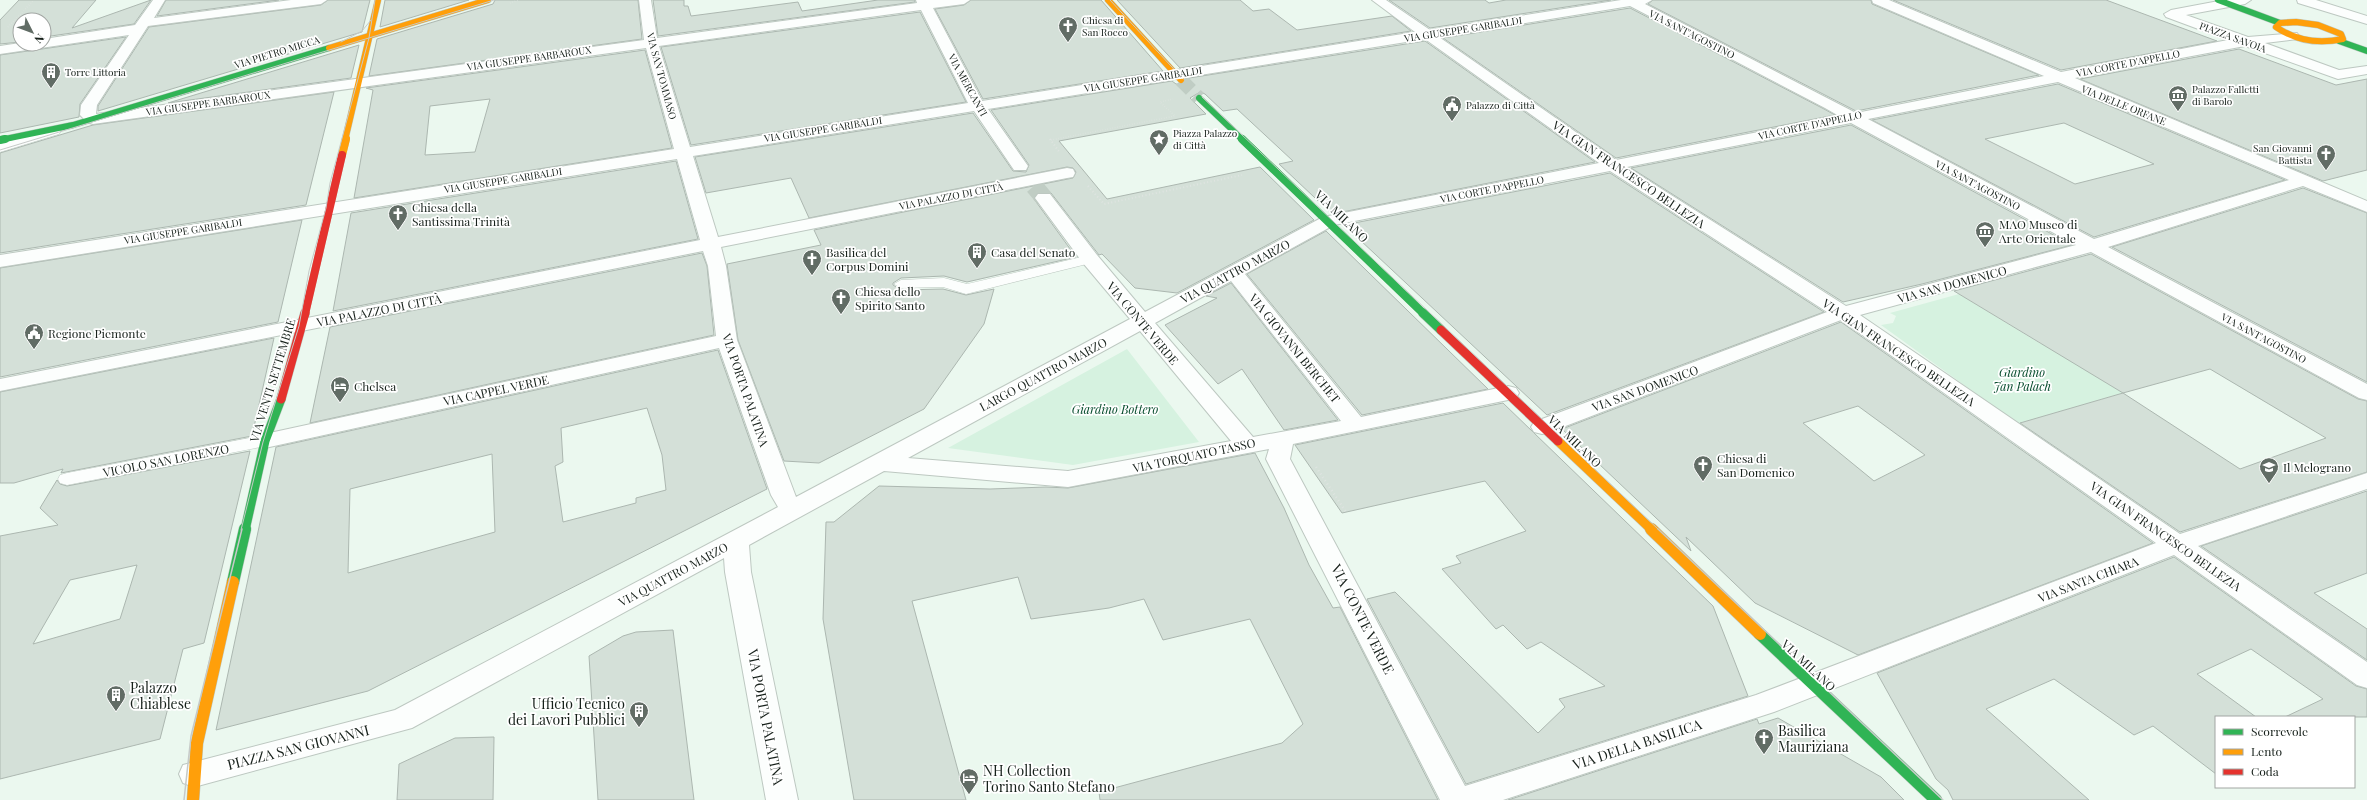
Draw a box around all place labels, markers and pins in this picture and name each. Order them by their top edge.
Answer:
place label: Chiesa di San Rocco [1082,13,1129,39]
church icon: Chiesa di San Rocco [1057,15,1079,43]
building icon: Torre Littoria [40,61,62,89]
place label: Torre Littoria [65,65,126,79]
place label: Palazzo Falletti di Barolo [2192,82,2259,108]
museum icon: Palazzo Falletti di Barolo [2167,84,2189,112]
public building icon: Palazzo di Città [1441,94,1463,122]
place label: Palazzo di Città [1466,98,1535,112]
place label: Piazza Palazzo di Città [1173,126,1238,152]
place icon: Piazza Palazzo di Città [1148,128,1170,156]
place label: San Giovanni Battista [2253,141,2312,167]
church icon: San Giovanni Battista [2315,143,2337,171]
place label: Chiesa della Santissima Trinità [412,199,510,229]
church icon: Chiesa della Santissima Trinità [387,203,409,231]
place label: MAO Museo di Arte Orientale [1998,216,2078,246]
museum icon: MAO Museo di Arte Orientale [1974,220,1996,248]
building icon: Casa del Senato [966,241,988,269]
place label: Basilica del Corpus Domini [826,244,909,274]
place label: Casa del Senato [991,244,1076,260]
church icon: Basilica del Corpus Domini [801,248,823,276]
place label: Chiesa dello Spirito Santo [855,283,926,313]
church icon: Chiesa dello Spirito Santo [830,287,852,315]
public building icon: Regione Piemonte [23,322,45,350]
place label: Regione Piemonte [48,325,146,341]
hotel icon: Chelsea [329,375,351,403]
place label: Chelsea [354,378,396,394]
place label: Chiesa di San Domenico [1717,450,1795,480]
church icon: Chiesa di San Domenico [1692,454,1714,482]
school or university icon: Il Melograno [2258,456,2280,484]
place label: Il Melograno [2283,459,2352,475]
place label: Palazzo Chiablese [130,678,191,713]
building icon: Palazzo Chiablese [105,684,127,712]
place label: Ufficio Tecnico dei Lavori Pubblici [508,694,625,729]
building icon: Ufficio Tecnico dei Lavori Pubblici [628,700,650,728]
place label: Basilica Mauriziana [1778,721,1849,756]
church icon: Basilica Mauriziana [1753,727,1775,755]
place label: NH Collection Torino Santo Stefano [983,761,1115,796]
hotel icon: NH Collection Torino Santo Stefano [958,767,980,795]

